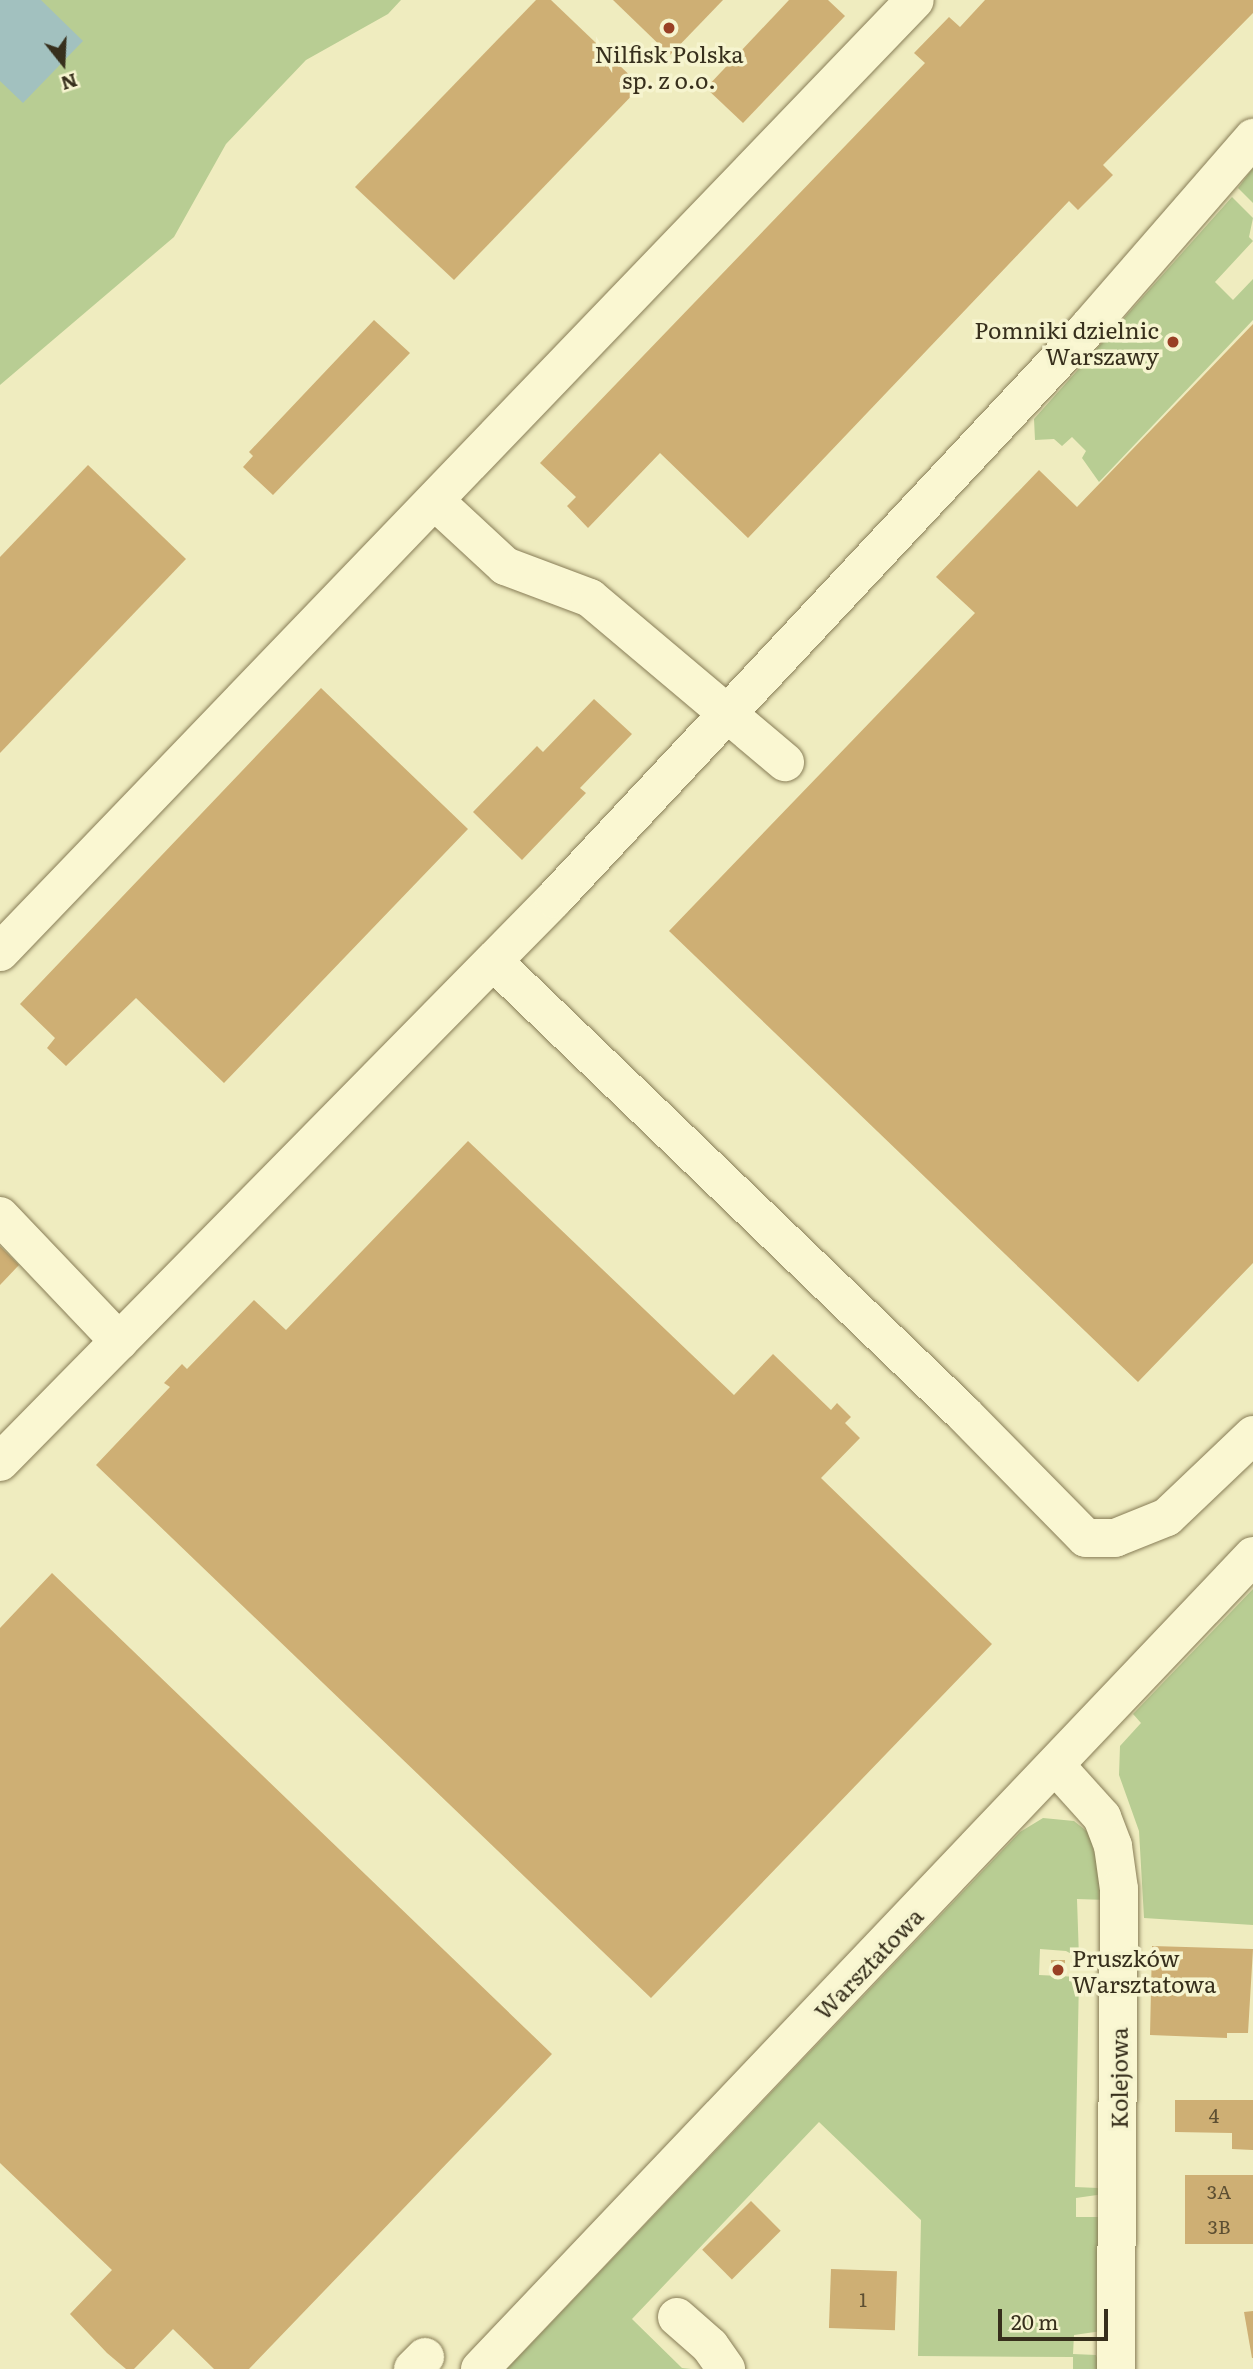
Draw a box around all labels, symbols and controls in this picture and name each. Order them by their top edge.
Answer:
marker: Nilfisk Polska sp. z o.o. [661,20,677,36]
north arrow [28,28,98,98]
place label: Nilfisk Polska sp. z o.o. [594,39,744,93]
text: N [58,67,81,99]
place label: Pomniki dzielnic Warszawy [974,315,1159,369]
marker: Pomniki dzielnic Warszawy [1165,334,1181,350]
street label: Warsztatowa [808,1902,928,2024]
place label: Pruszków Warsztatowa [1072,1943,1216,1997]
marker: Pruszków Warsztatowa [1050,1962,1066,1978]
street label: Kolejowa [1104,2027,1132,2129]
house number: 4 [1209,2105,1219,2127]
house number: 3A [1207,2181,1231,2203]
house number: 3B [1208,2216,1230,2238]
house number: 1 [859,2289,867,2311]
scale bar [1001,2296,1111,2340]
text: 20 m [1011,2305,1058,2336]

